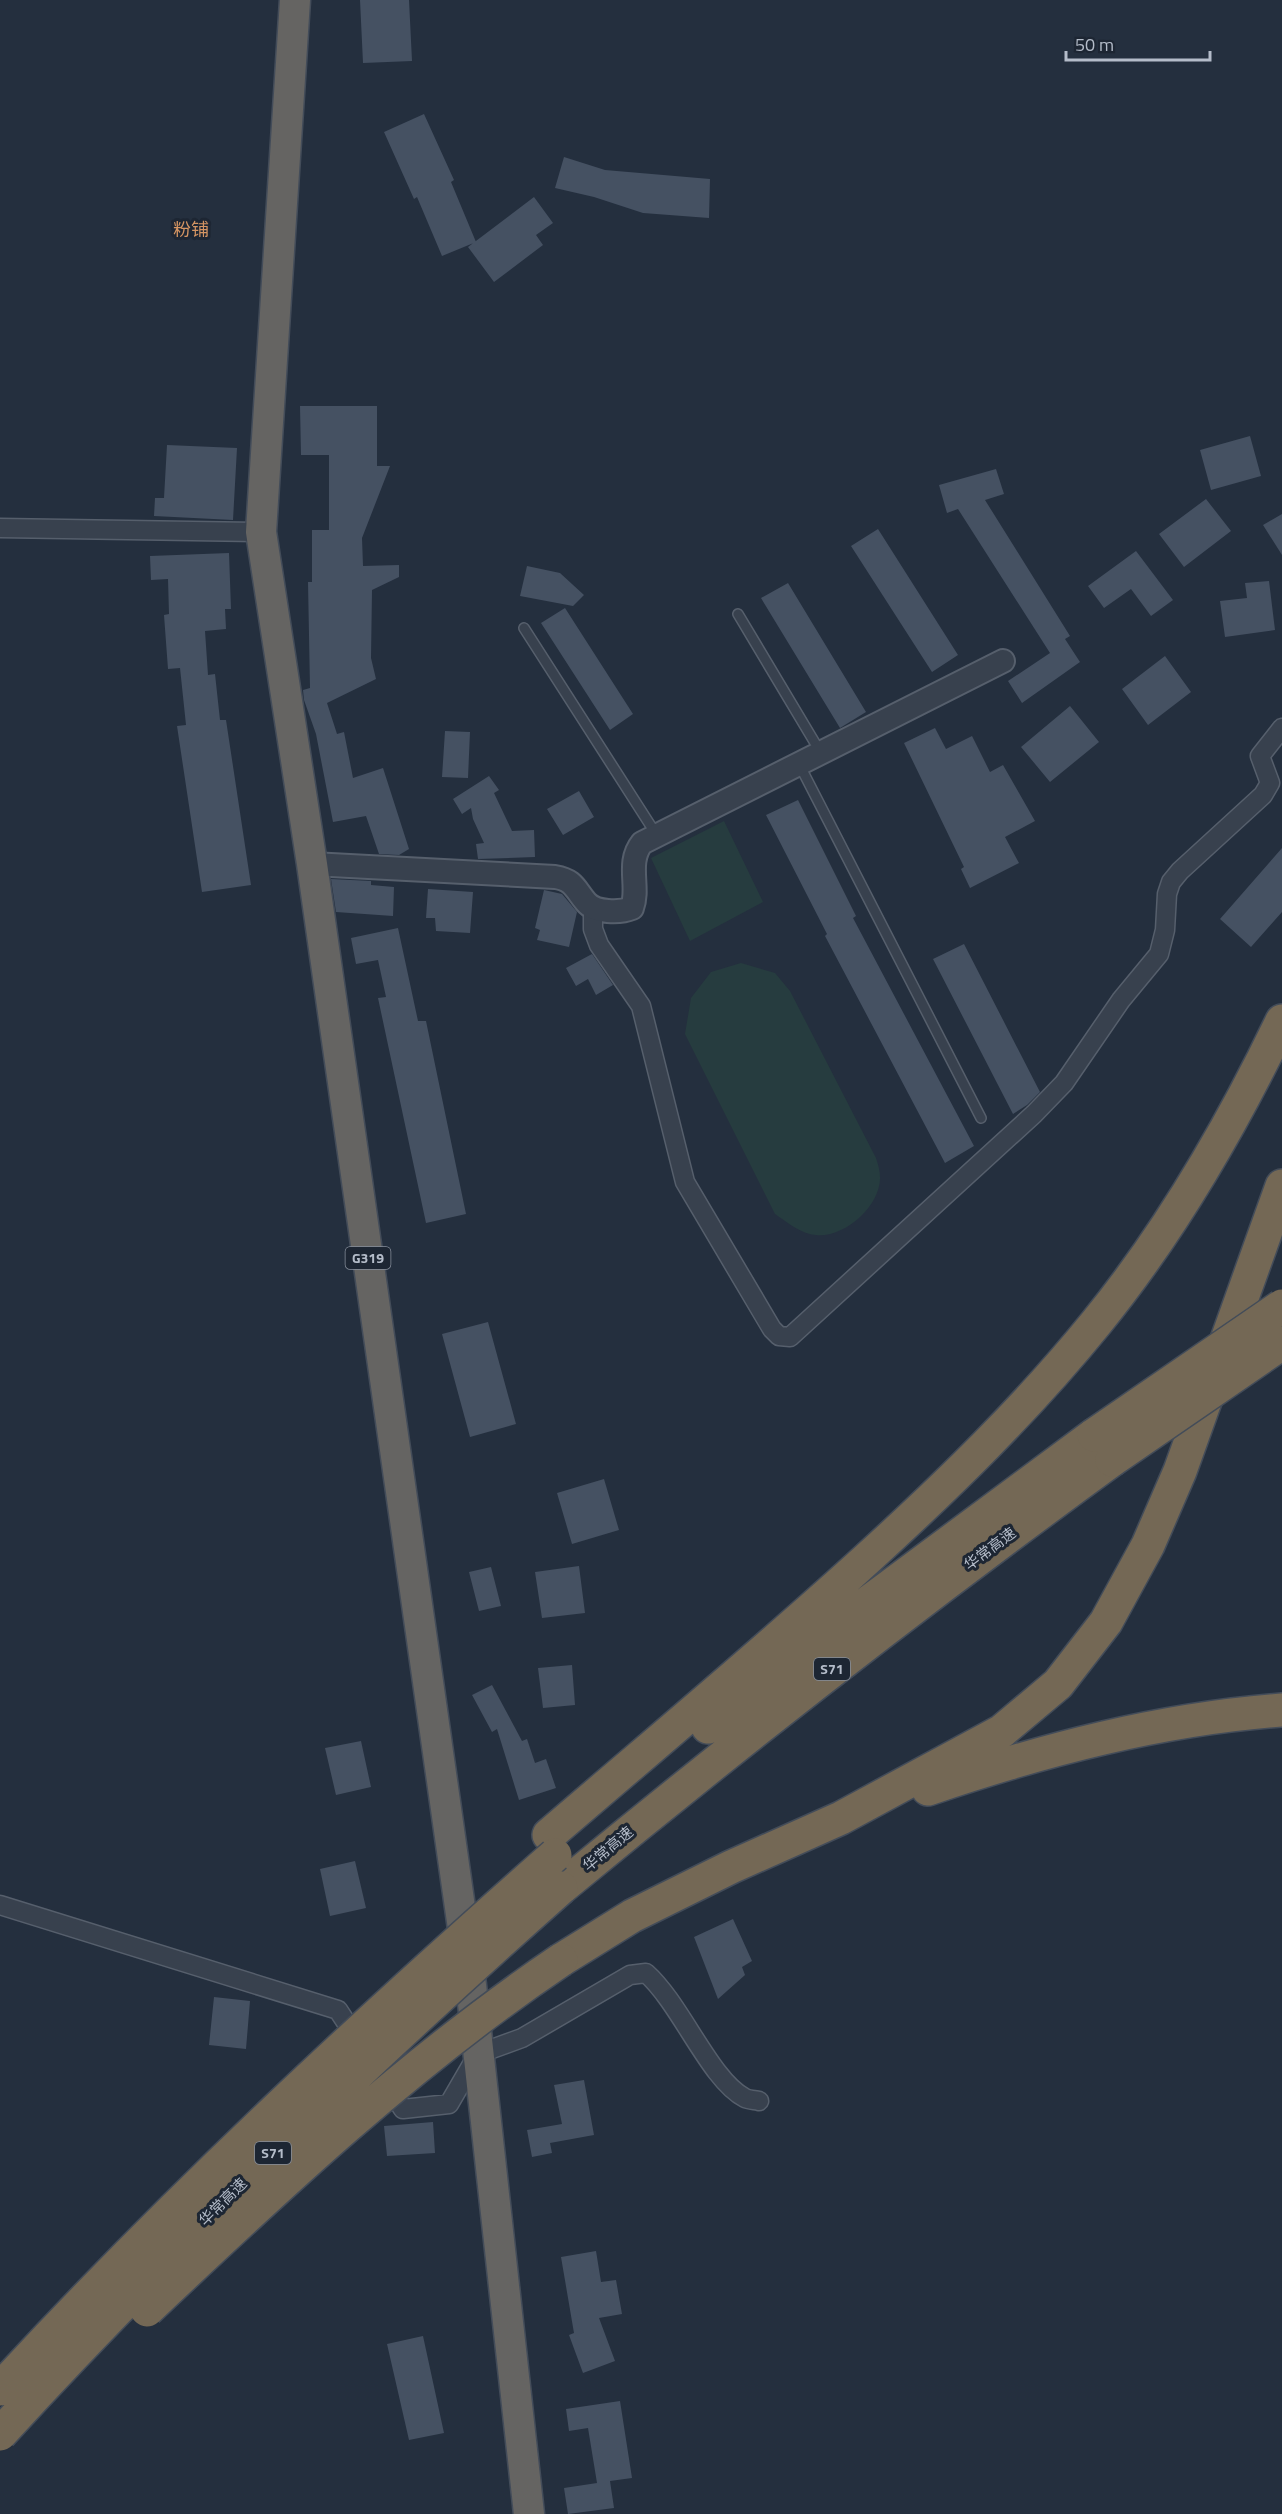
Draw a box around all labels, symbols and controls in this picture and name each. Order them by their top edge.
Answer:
scale bar [1066,24,1210,62]
text: 50 m [1075,31,1114,58]
district label: 粉铺 [173,216,209,243]
road number: G319 [346,1247,391,1269]
street label: 华常高速 [959,1521,1021,1576]
road number: S71 [814,1658,850,1680]
street label: 华常高速 [577,1821,638,1877]
road number: S71 [255,2142,291,2164]
street label: 华常高速 [193,2172,252,2231]

